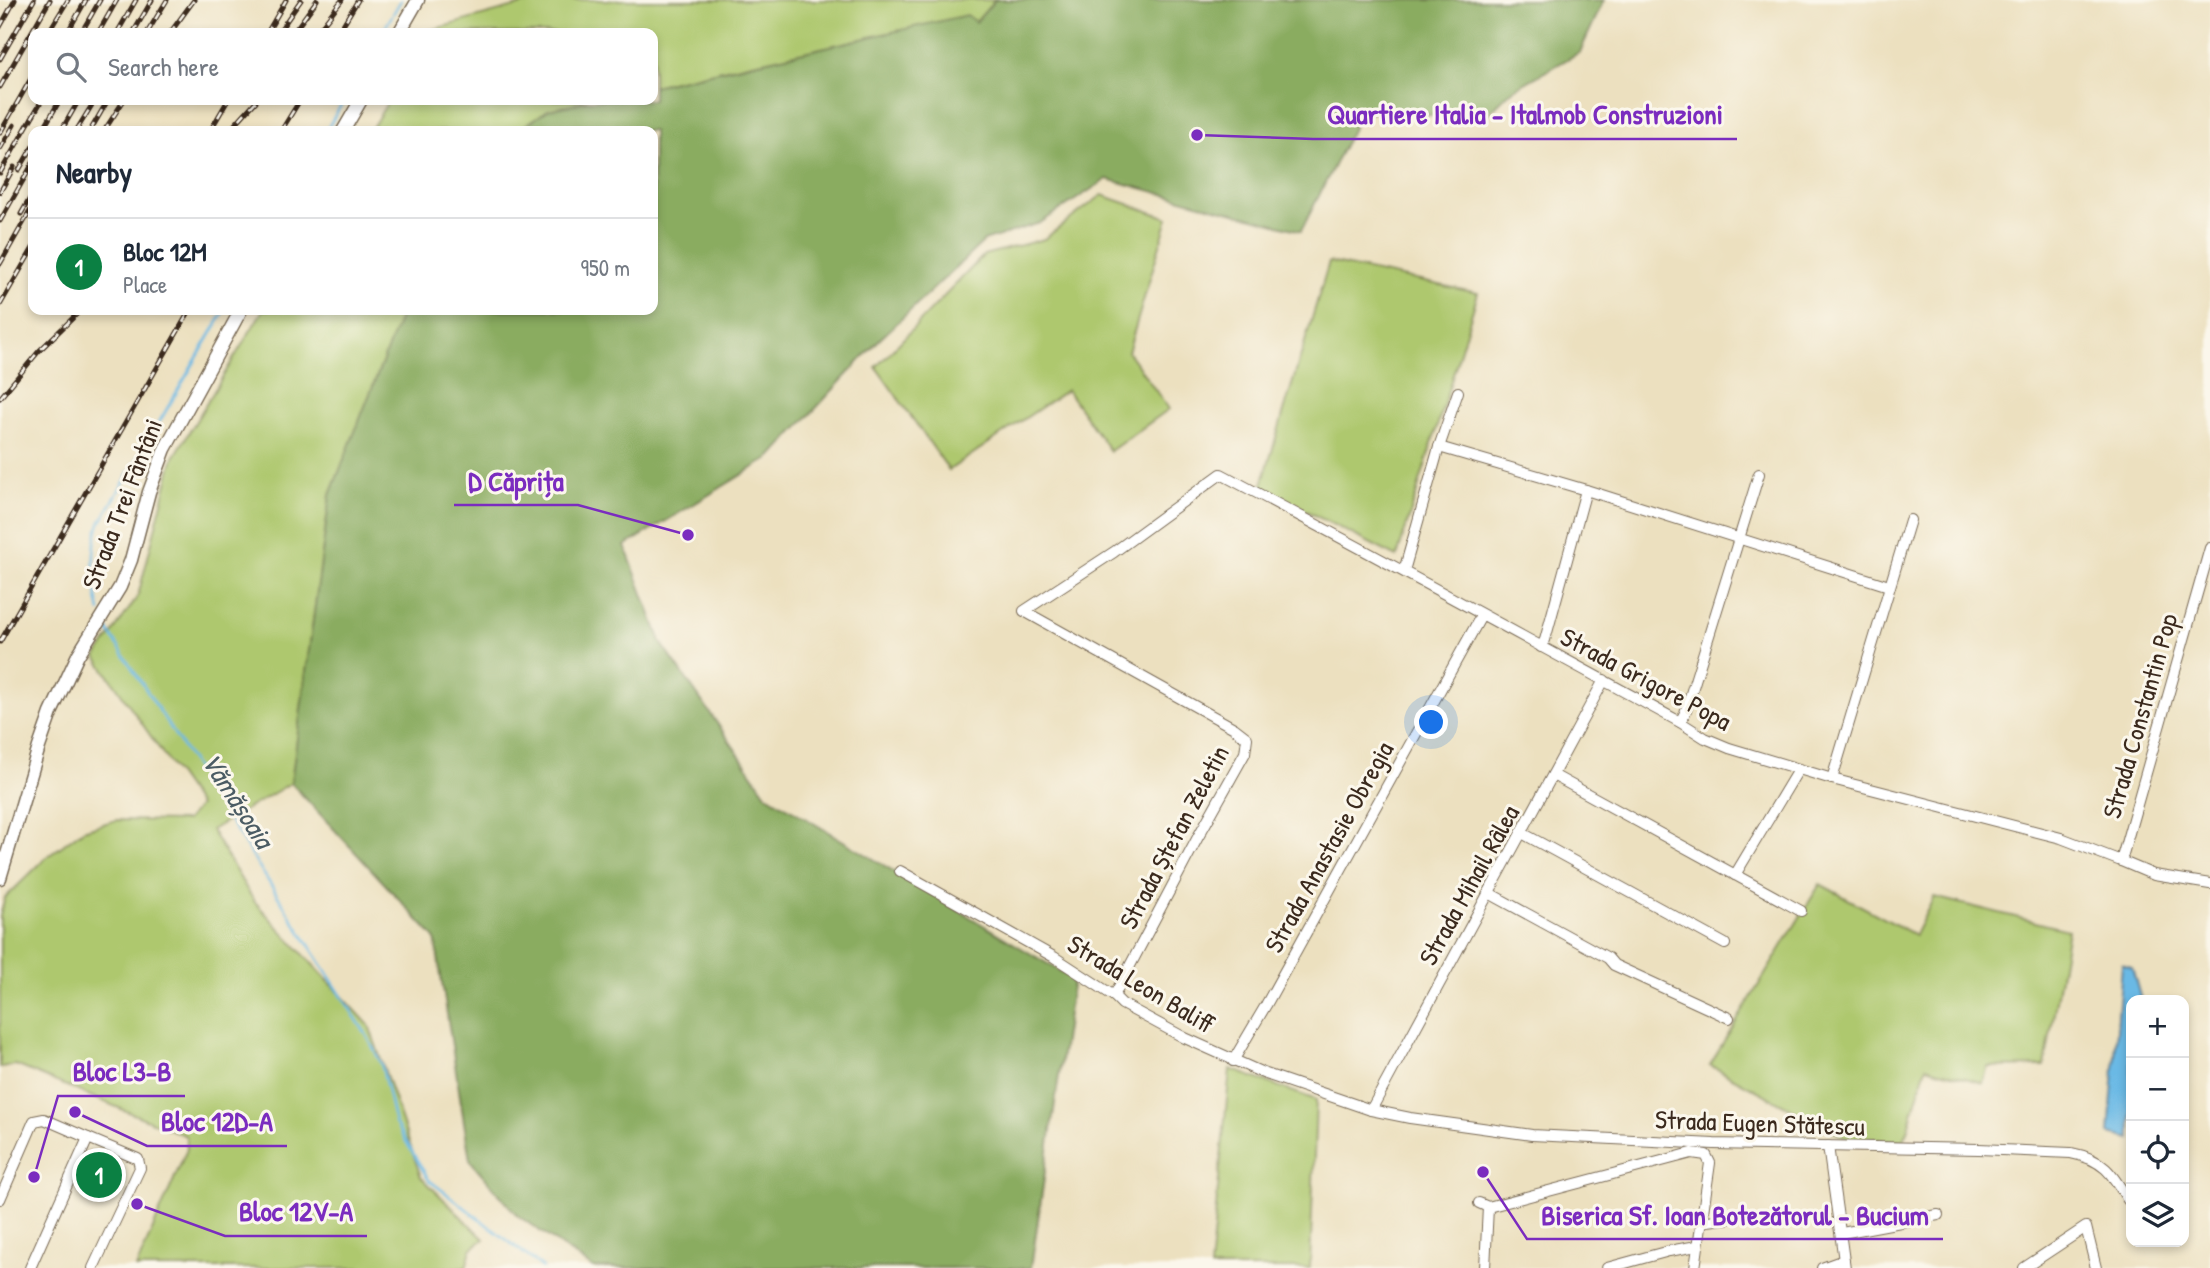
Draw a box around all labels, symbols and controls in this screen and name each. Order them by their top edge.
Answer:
search box [28,28,658,105]
icon: search [52,48,90,86]
text: Search here [108,49,219,84]
callout: Quartiere Italia - Italmob Construzioni [1313,90,1737,139]
text: Quartiere Italia - Italmob Construzioni [1327,95,1723,133]
text: Nearby [56,152,132,192]
text: Bloc 12M [123,234,207,269]
text: 1 [75,252,83,283]
text: 950 m [581,252,630,283]
text: Place [123,269,167,300]
street label: Strada Trei Fântâni [73,413,170,594]
callout: D Căprița [454,456,578,505]
text: D Căprița [468,462,564,501]
street label: Strada Constantin Pop [2094,609,2185,822]
street label: Strada Grigore Popa [1555,619,1738,738]
your location [1414,705,1448,739]
street label: Strada Anastasie Obregia [1256,735,1401,959]
street label: Strada Ștefan Zeletin [1110,739,1237,935]
water label: Vămășoaia [193,745,285,858]
street label: Strada Mihail Râlea [1410,798,1527,971]
street label: Strada Leon Baliff [1061,926,1221,1041]
map controls [2126,995,2189,1247]
button: + [2126,995,2189,1058]
callout: Bloc L3-B [58,1047,185,1096]
text: Bloc L3-B [73,1052,171,1090]
button: − [2126,1058,2189,1121]
callout: Bloc 12D-A [147,1097,287,1146]
street label: Strada Eugen Stătescu [1655,1101,1865,1144]
text: Bloc 12D-A [161,1102,273,1140]
button: locate [2126,1121,2189,1184]
pin: 1 [76,1149,122,1201]
button: layers [2126,1184,2189,1247]
callout: Bloc 12V-A [225,1187,367,1236]
callout: Biserica Sf. Ioan Botezătorul - Bucium [1527,1190,1943,1239]
text: Bloc 12V-A [239,1192,353,1230]
text: Biserica Sf. Ioan Botezătorul - Bucium [1541,1196,1929,1234]

